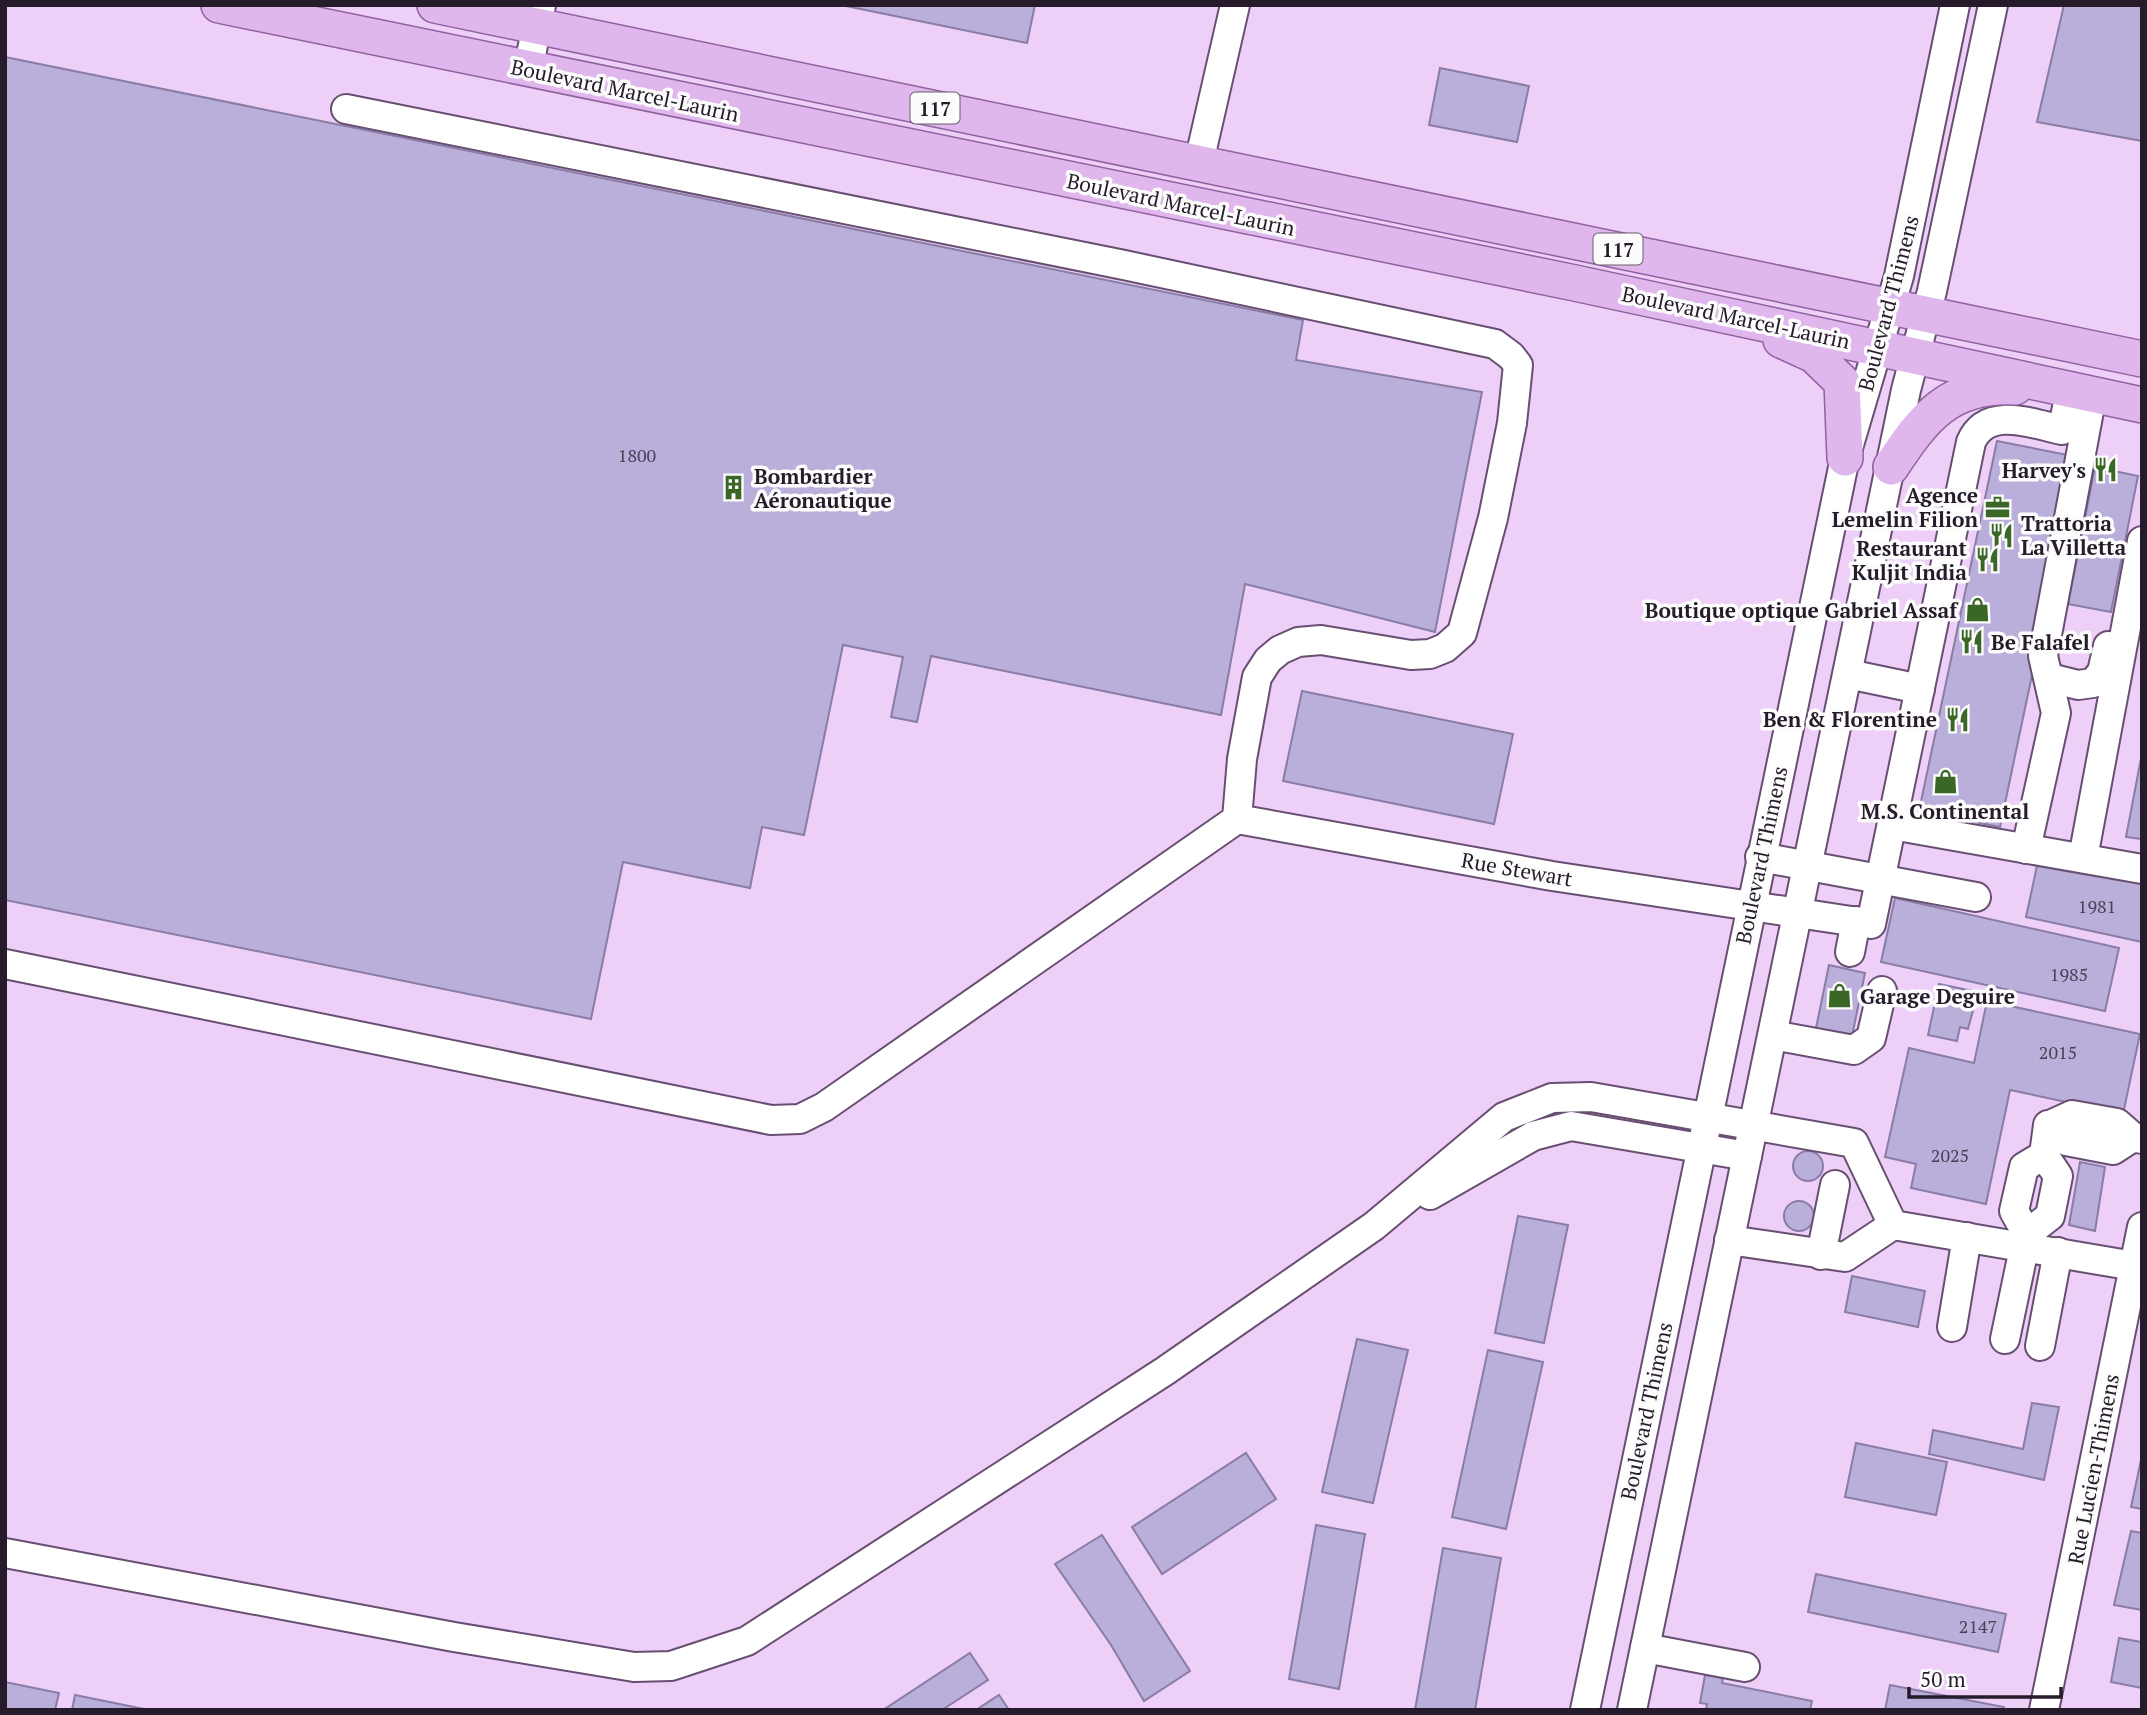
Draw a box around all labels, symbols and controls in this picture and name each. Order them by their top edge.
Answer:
street label: Boulevard Marcel-Laurin [508,52,742,128]
road number: 117 [911,92,960,124]
street label: Boulevard Marcel-Laurin [1064,166,1298,242]
street label: Boulevard Thimens [1851,212,1925,394]
road number: 117 [1594,233,1642,264]
street label: Boulevard Marcel-Laurin [1619,279,1853,355]
house number: 1800 [618,443,656,467]
place label: Harvey's [2002,456,2086,484]
restaurant icon: Harvey's [2092,456,2120,484]
place label: Bombardier Aéronautique [754,462,892,514]
building icon: Bombardier Aéronautique [720,474,748,502]
place label: Agence Lemelin Filion [1832,481,1978,533]
office icon: Agence Lemelin Filion [1984,493,2012,521]
place label: Trattoria La Villetta [2021,509,2126,561]
restaurant icon: Trattoria La Villetta [1987,521,2015,549]
place label: Restaurant Kuljit India [1852,534,1968,586]
restaurant icon: Restaurant Kuljit India [1973,546,2001,574]
place label: Boutique optique Gabriel Assaf [1645,596,1959,624]
shop icon: Boutique optique Gabriel Assaf [1963,596,1991,624]
restaurant icon: Be Falafel [1957,628,1985,656]
place label: Be Falafel [1991,628,2090,656]
place label: Ben & Florentine [1763,705,1937,733]
restaurant icon: Ben & Florentine [1943,705,1971,733]
street label: Boulevard Thimens [1728,764,1794,946]
shop icon: M.S. Continental [1931,768,1959,796]
place label: M.S. Continental [1861,797,2029,825]
street label: Rue Stewart [1459,845,1575,893]
house number: 1981 [2078,894,2116,918]
house number: 1985 [2050,962,2088,986]
shop icon: Garage Deguire [1826,982,1854,1010]
place label: Garage Deguire [1860,982,2015,1010]
house number: 2015 [2039,1040,2077,1064]
house number: 2025 [1931,1143,1969,1167]
street label: Boulevard Thimens [1613,1320,1679,1502]
street label: Rue Lucien-Thimens [2061,1371,2125,1567]
house number: 2147 [1959,1614,1997,1638]
scale bar [1909,1656,2061,1700]
text: 50 m [1920,1665,1966,1693]

